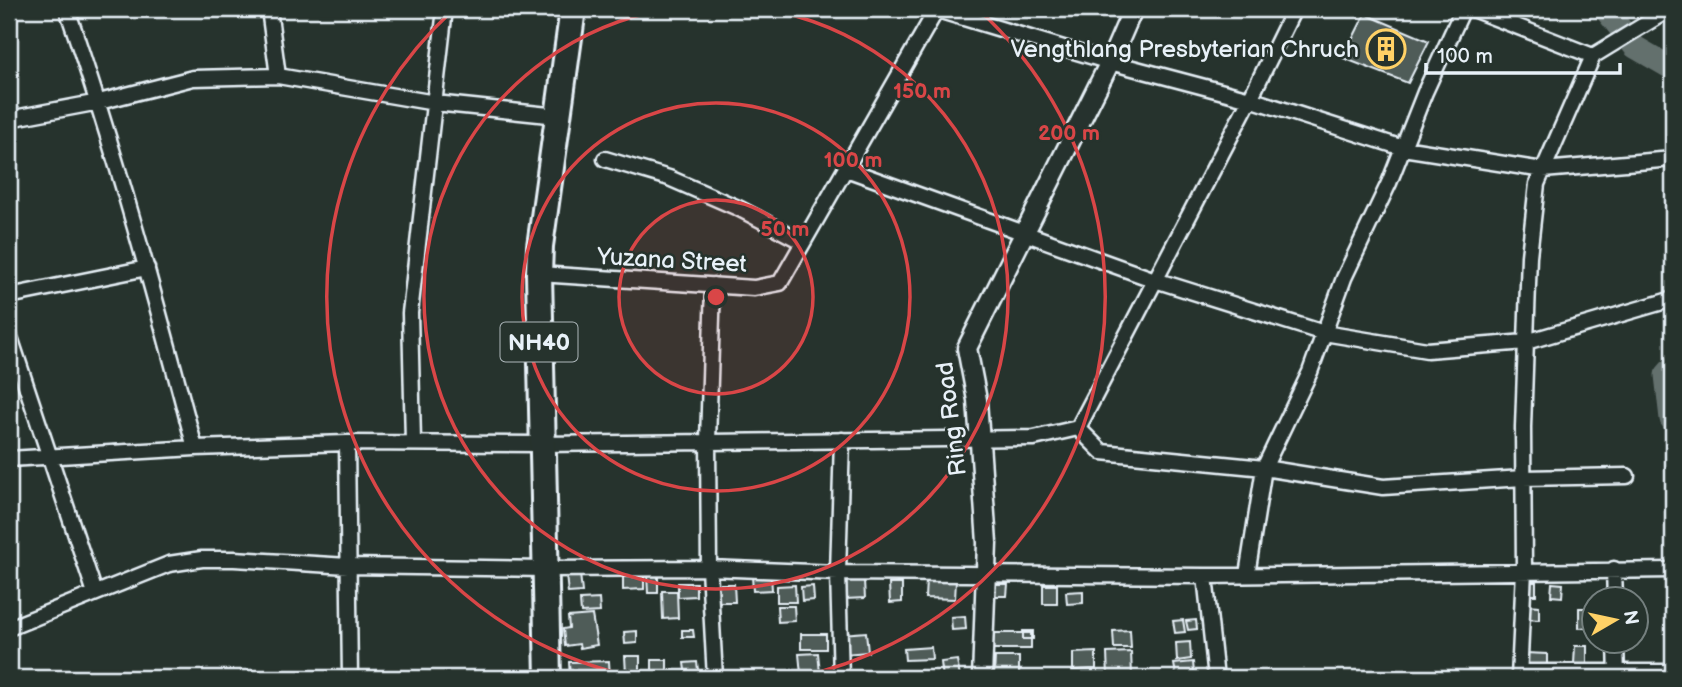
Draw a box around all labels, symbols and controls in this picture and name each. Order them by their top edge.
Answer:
building icon: Vengthlang Presbyterian Chruch [1365,28,1407,70]
scale bar [1426,32,1621,76]
place label: Vengthlang Presbyterian Chruch [1011,35,1359,64]
text: 100 m [1437,44,1493,69]
text: 150 m [893,79,951,104]
text: 200 m [1038,121,1100,146]
text: 100 m [824,148,882,173]
text: 50 m [761,217,809,242]
street label: Yuzana Street [595,242,748,279]
centre of rings [704,285,728,309]
road number: NH40 [500,322,578,362]
street label: Ring Road [930,360,973,478]
north arrow [1580,586,1650,656]
text: N [1618,609,1643,626]

